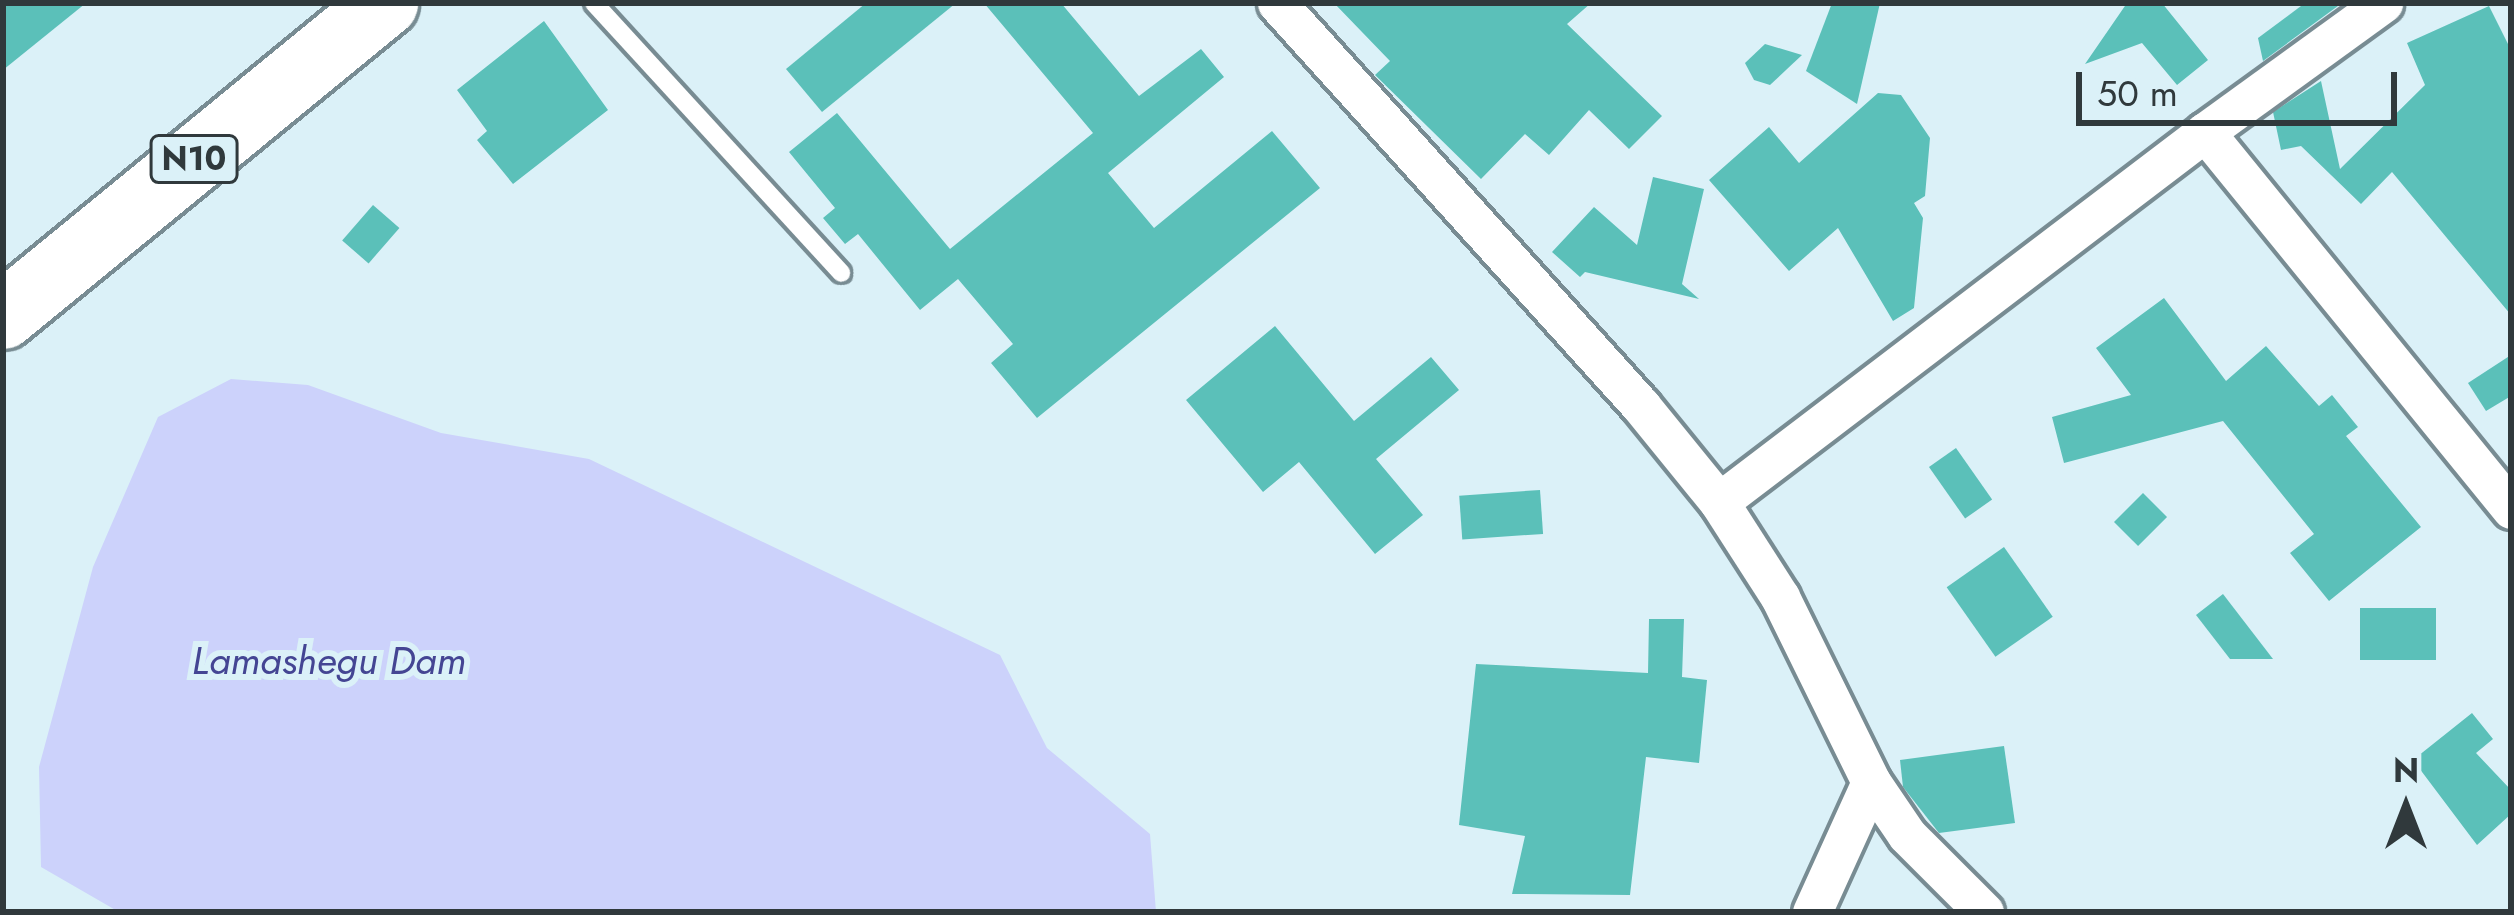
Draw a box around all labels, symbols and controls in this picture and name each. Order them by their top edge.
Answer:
scale bar [2082,48,2403,122]
text: 50 m [2097,67,2178,119]
road number: N10 [149,132,239,186]
water label: Lamashegu Dam [192,638,466,684]
north arrow [2346,747,2466,867]
text: N [2393,747,2419,794]

